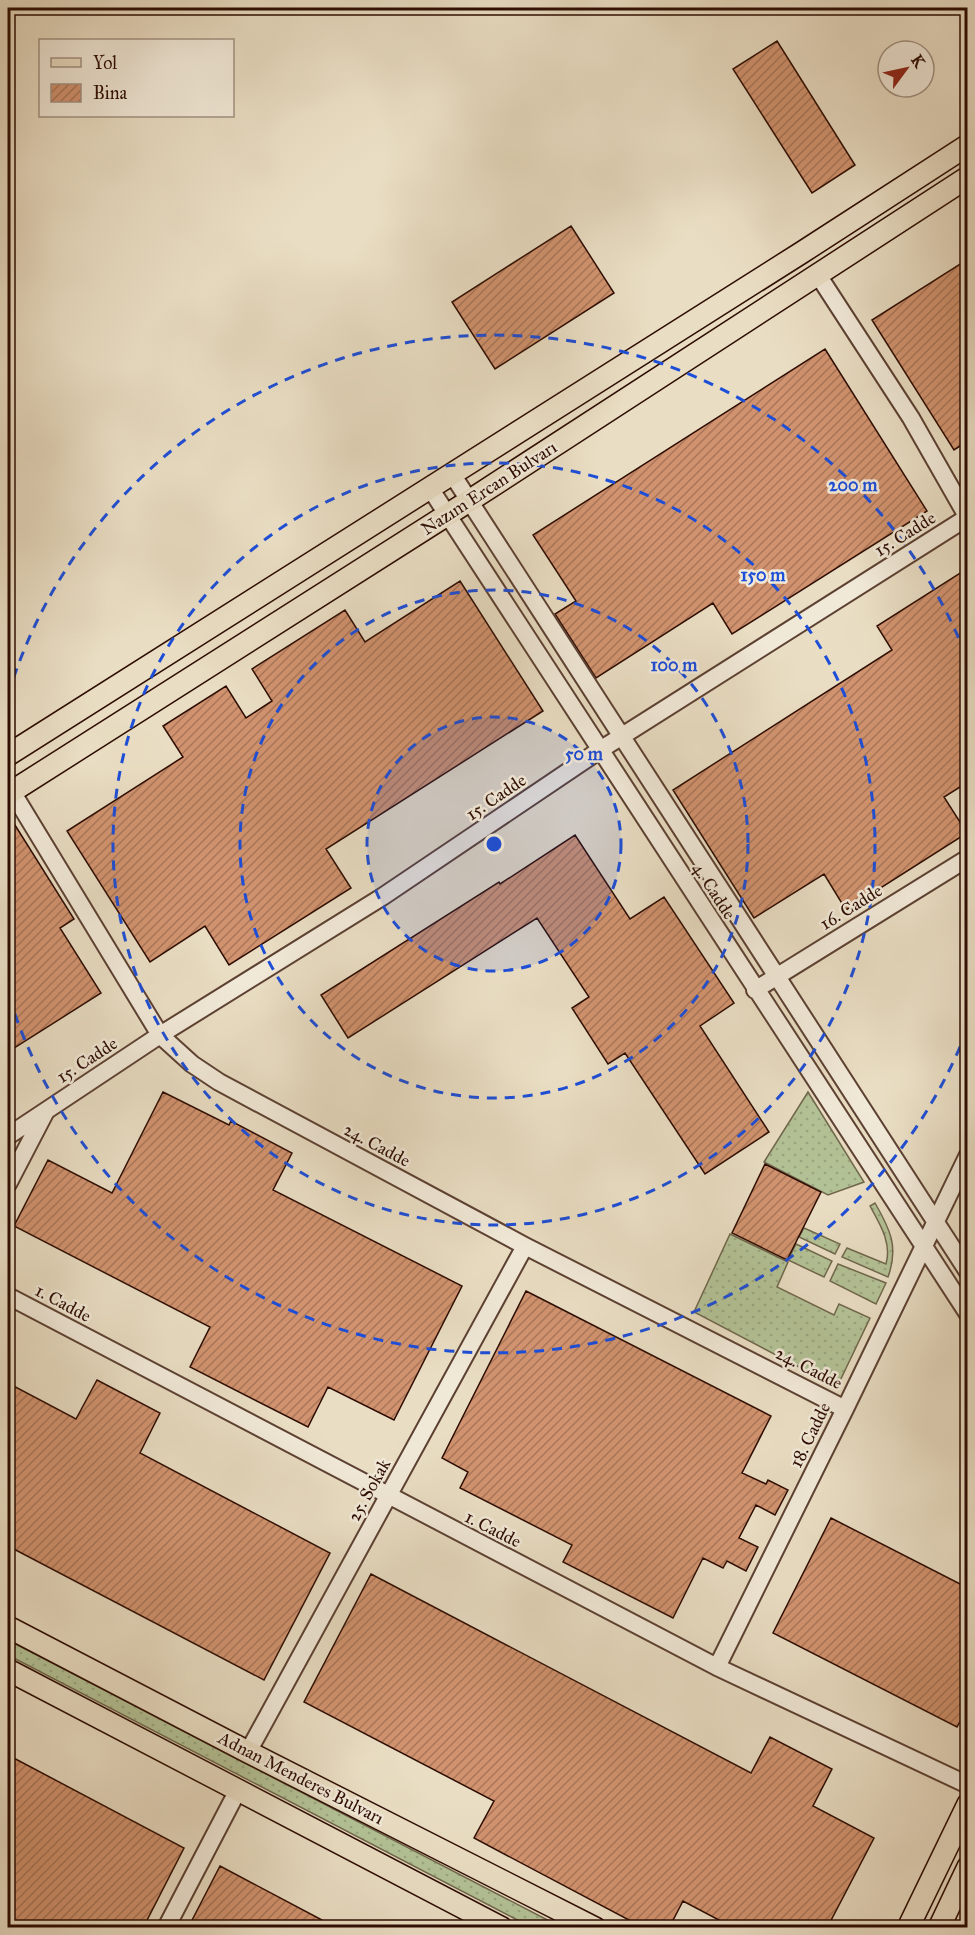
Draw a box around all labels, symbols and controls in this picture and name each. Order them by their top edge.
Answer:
legend [39,39,234,117]
north arrow [876,39,936,99]
text: K [907,51,930,72]
text: Yol [93,52,117,74]
text: Bina [93,82,128,104]
street label: Nazım Ercan Bulvarı [417,436,561,540]
text: 200 m [829,474,878,496]
street label: 15. Cadde [870,507,940,561]
text: 150 m [741,564,786,586]
text: 100 m [651,654,698,676]
text: 50 m [565,743,604,765]
street label: 15. Cadde [462,769,530,825]
centre of rings [484,834,504,854]
street label: 4. Cadde [687,858,741,924]
street label: 16. Cadde [816,879,886,935]
street label: 15. Cadde [53,1032,121,1088]
street label: 24. Cadde [340,1118,414,1172]
street label: 1. Cadde [31,1279,95,1327]
street label: 24. Cadde [772,1342,846,1394]
street label: 18. Cadde [785,1399,835,1471]
street label: 25. Sokak [343,1454,395,1525]
street label: 1. Cadde [461,1506,525,1552]
street label: Adnan Menderes Bulvarı [214,1726,387,1829]

